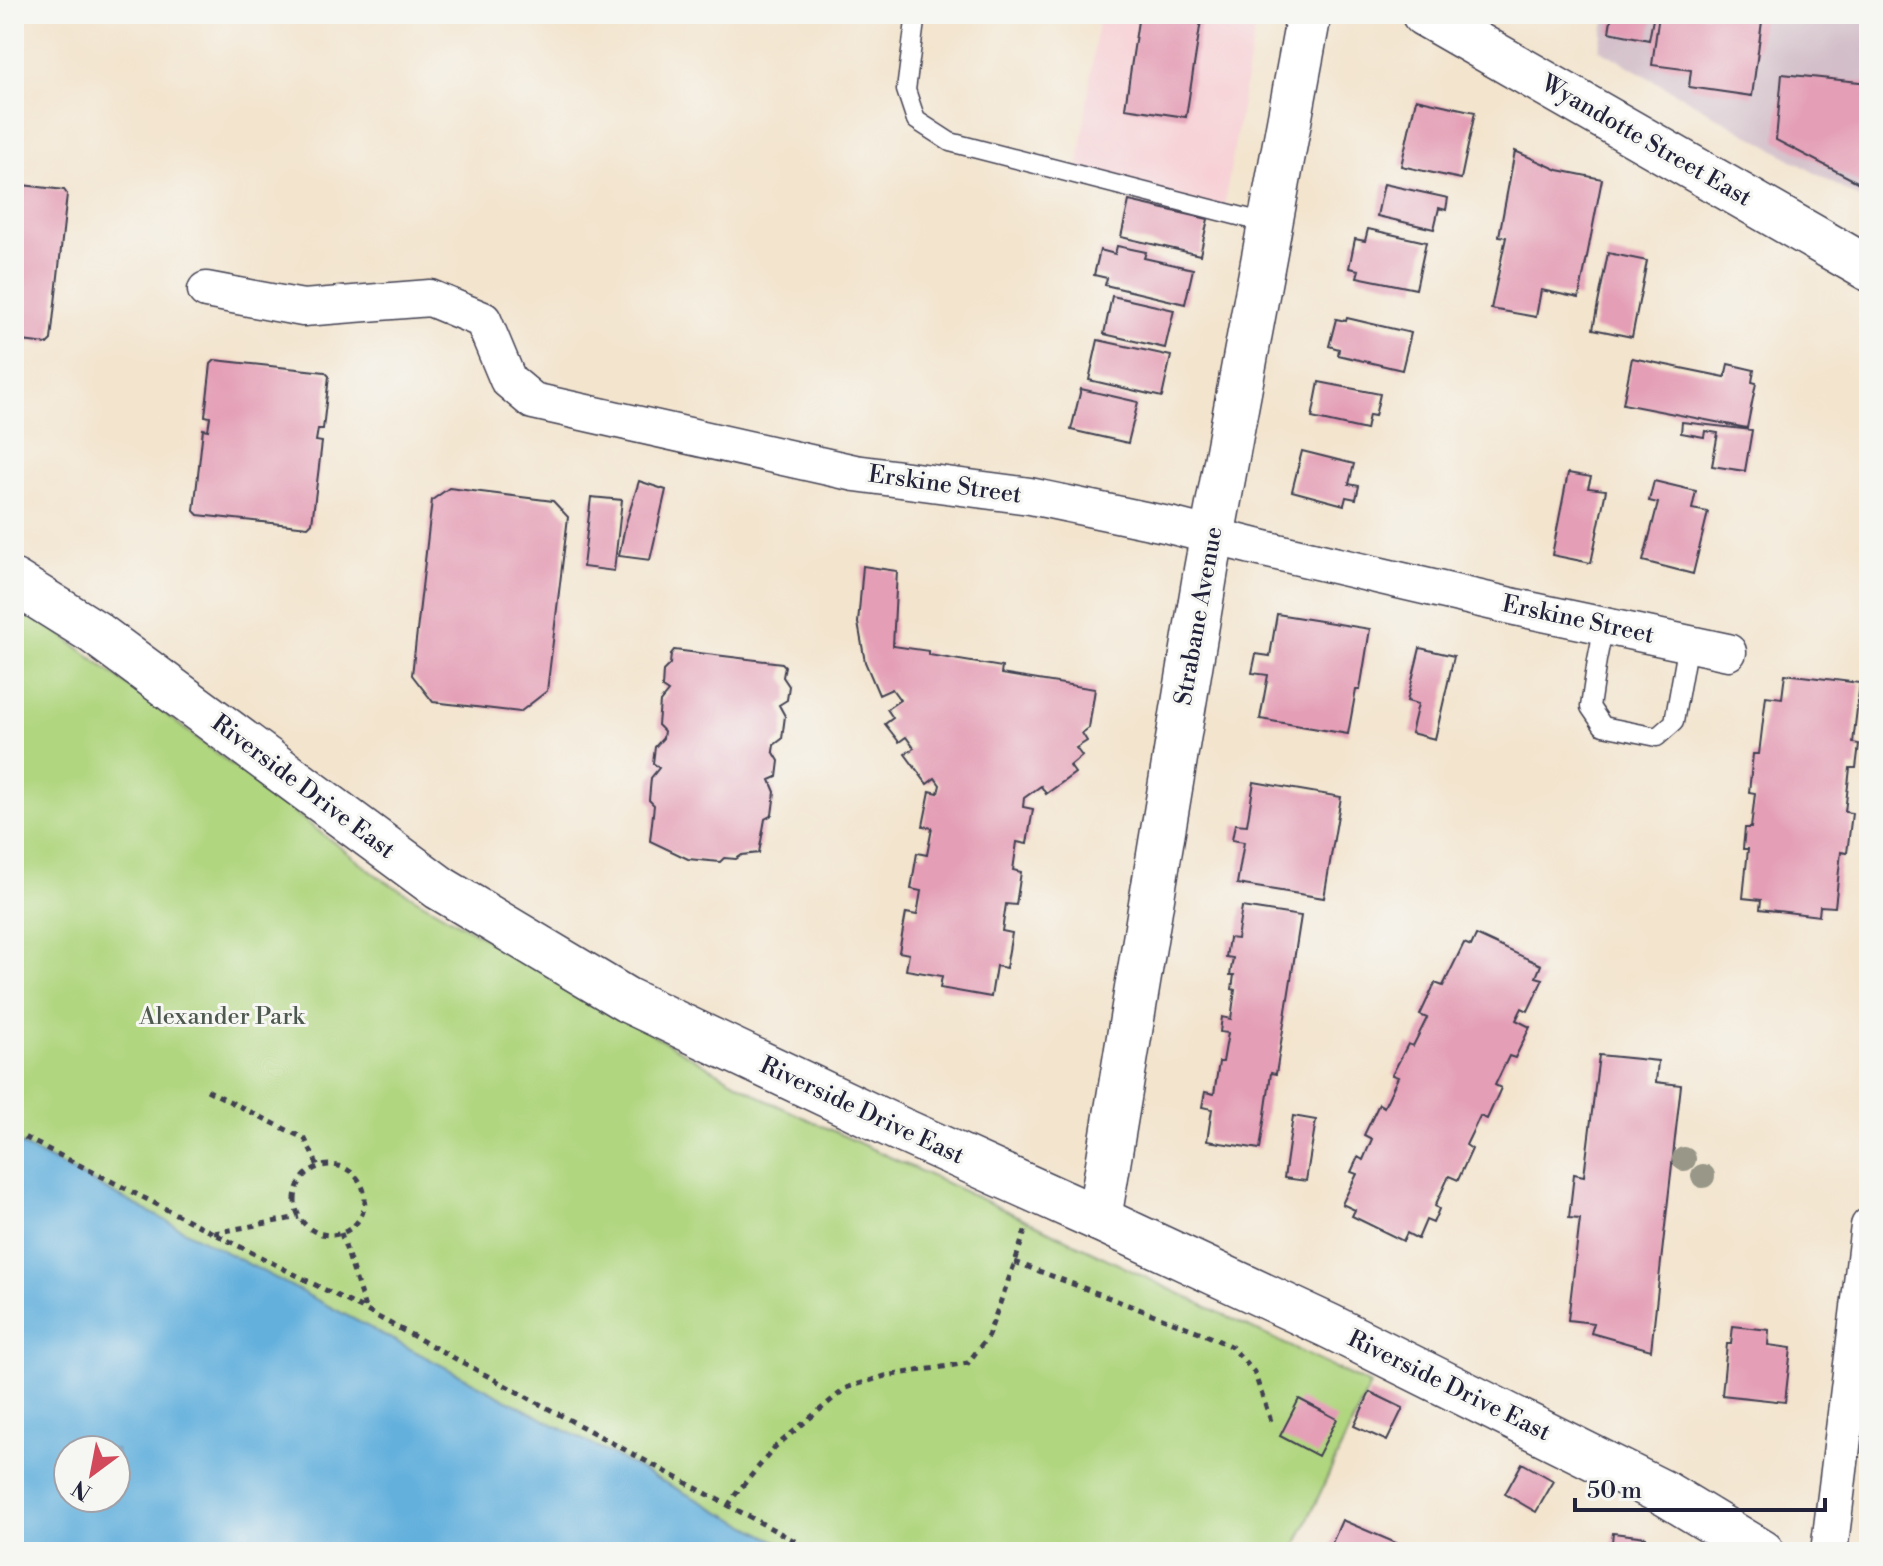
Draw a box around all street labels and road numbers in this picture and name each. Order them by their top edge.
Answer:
street label: Wyandotte Street East [1535,68,1757,214]
street label: Erskine Street [866,459,1024,511]
street label: Strabane Avenue [1169,524,1229,708]
street label: Erskine Street [1499,589,1657,651]
street label: Riverside Drive East [205,708,401,866]
street label: Riverside Drive East [755,1051,969,1172]
street label: Riverside Drive East [1343,1324,1556,1448]

